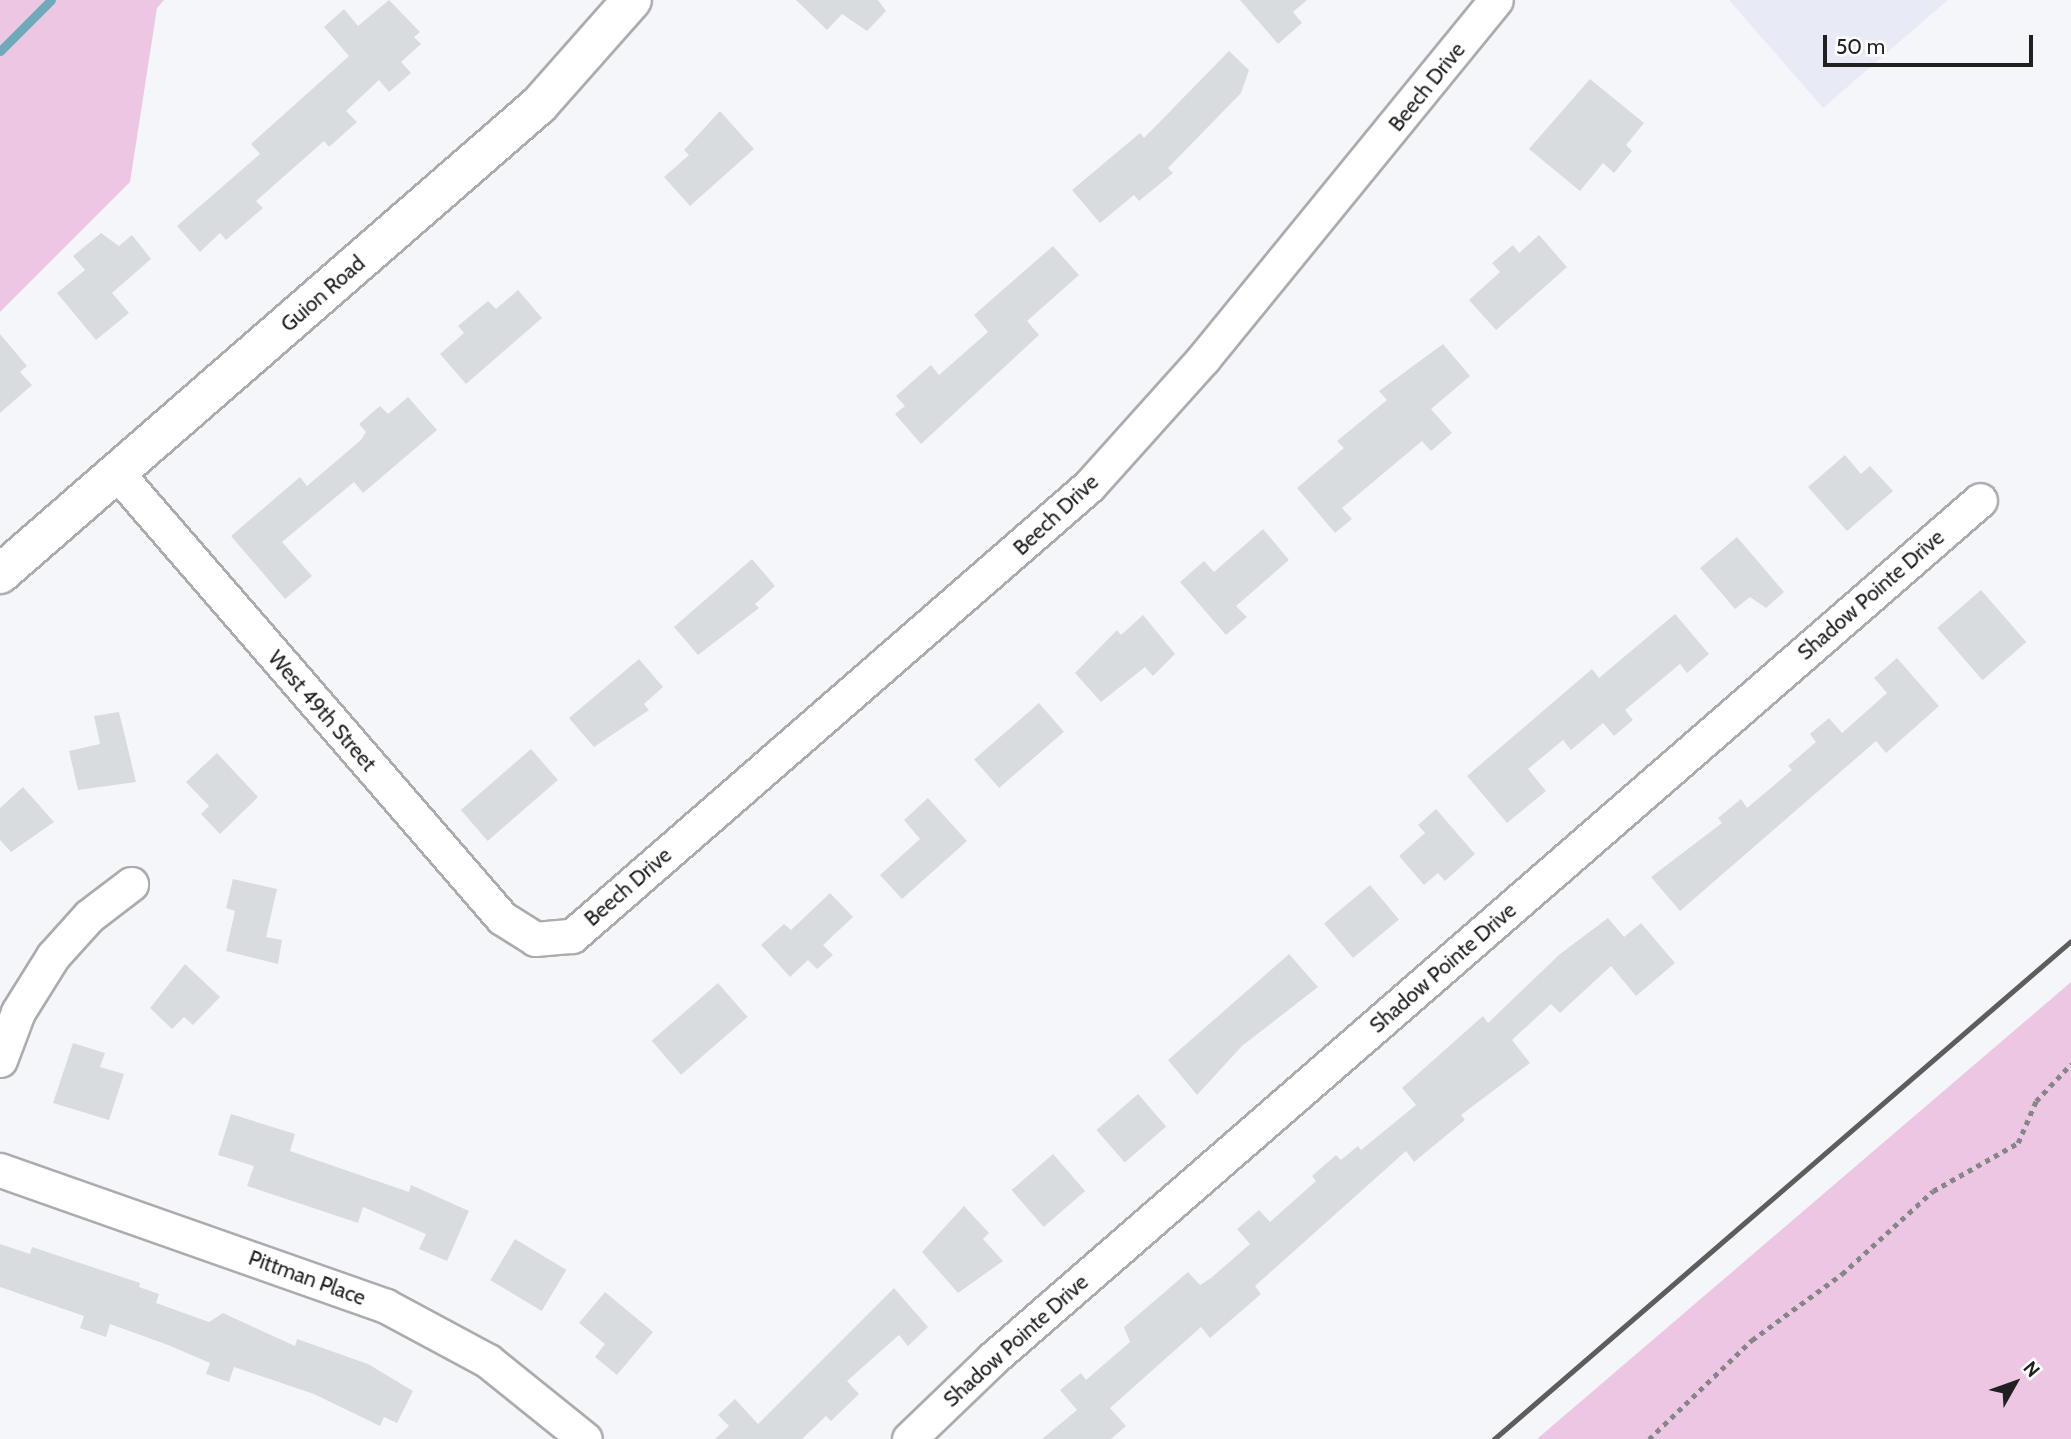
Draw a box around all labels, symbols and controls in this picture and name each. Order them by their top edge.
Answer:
scale bar [1826,21,2036,65]
text: 50 m [1836,34,1885,59]
street label: Beech Drive [1384,38,1470,136]
street label: Guion Road [276,251,370,337]
street label: Beech Drive [1008,469,1104,561]
street label: Shadow Pointe Drive [1793,525,1949,665]
street label: West 49th Street [263,646,381,776]
street label: Beech Drive [579,842,677,932]
street label: Shadow Pointe Drive [1365,898,1521,1038]
street label: Pittman Place [245,1245,369,1311]
street label: Shadow Pointe Drive [939,1270,1093,1412]
north arrow [1980,1348,2050,1418]
text: N [2018,1357,2045,1382]

